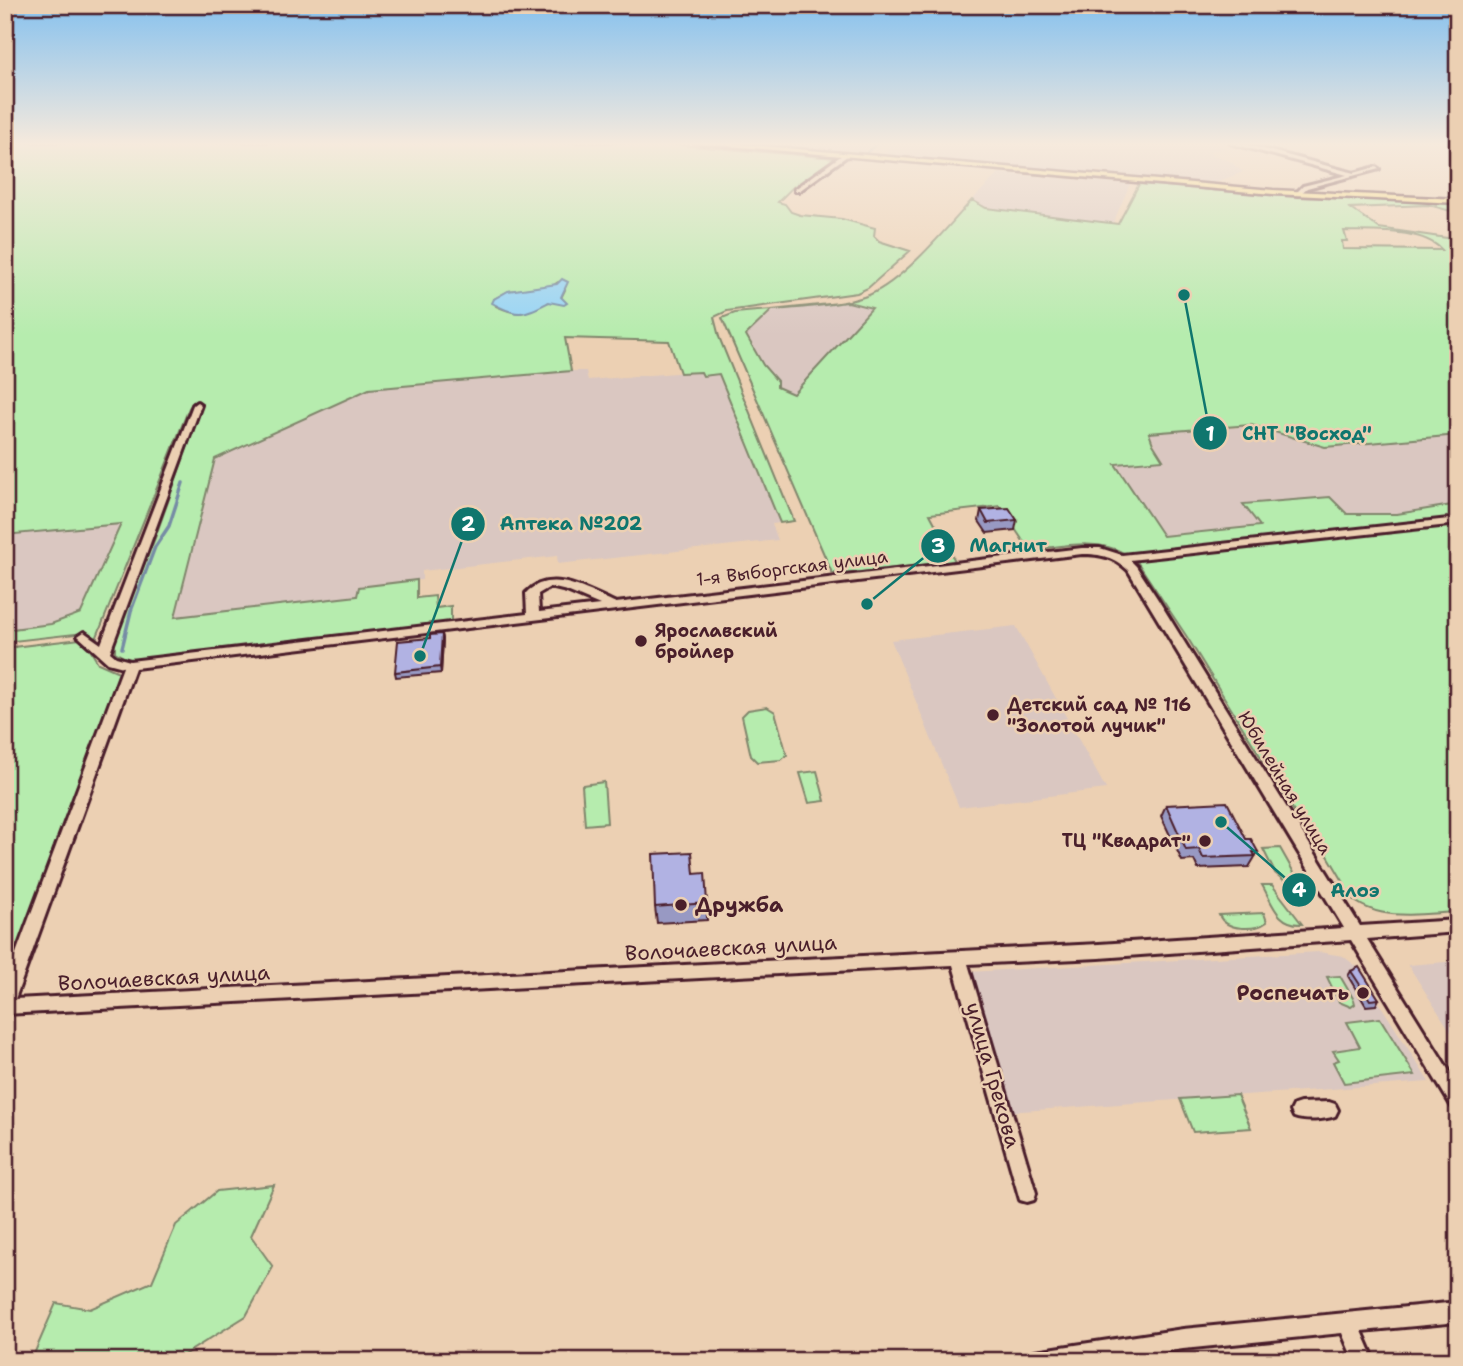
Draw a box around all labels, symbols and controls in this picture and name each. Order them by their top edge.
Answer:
callout: СНТ "Восход" [1192,413,1386,453]
text: 1 [1205,420,1215,448]
text: СНТ "Восход" [1242,421,1372,446]
callout: Аптека №202 [451,504,656,544]
text: 2 [461,510,476,538]
text: Аптека №202 [500,511,642,536]
callout: Магнит [920,526,1061,566]
text: 3 [931,532,945,560]
text: Магнит [969,533,1047,558]
street label: 1-я Выборгская улица [695,544,889,592]
place label: Ярославский бройлер [655,619,778,664]
marker: Ярославский бройлер [633,633,649,649]
place label: Детский сад № 116 "Золотой лучик" [1007,693,1191,738]
marker: Детский сад № 116 "Золотой лучик" [985,707,1001,723]
street label: Юбилейная улица [1233,707,1337,859]
place label: ТЦ "Квадрат" [1062,829,1191,853]
marker: ТЦ "Квадрат" [1197,833,1213,849]
callout: Алоэ [1282,870,1394,910]
text: 4 [1292,876,1307,904]
text: Алоэ [1330,878,1380,903]
place label: Дружба [695,891,784,919]
marker: Дружба [673,897,689,913]
street label: Волочаевская улица [624,928,838,968]
street label: Волочаевская улица [57,958,271,998]
place label: Роспечать [1237,979,1349,1007]
marker: Роспечать [1355,985,1371,1001]
street label: улица Грекова [959,999,1027,1151]

